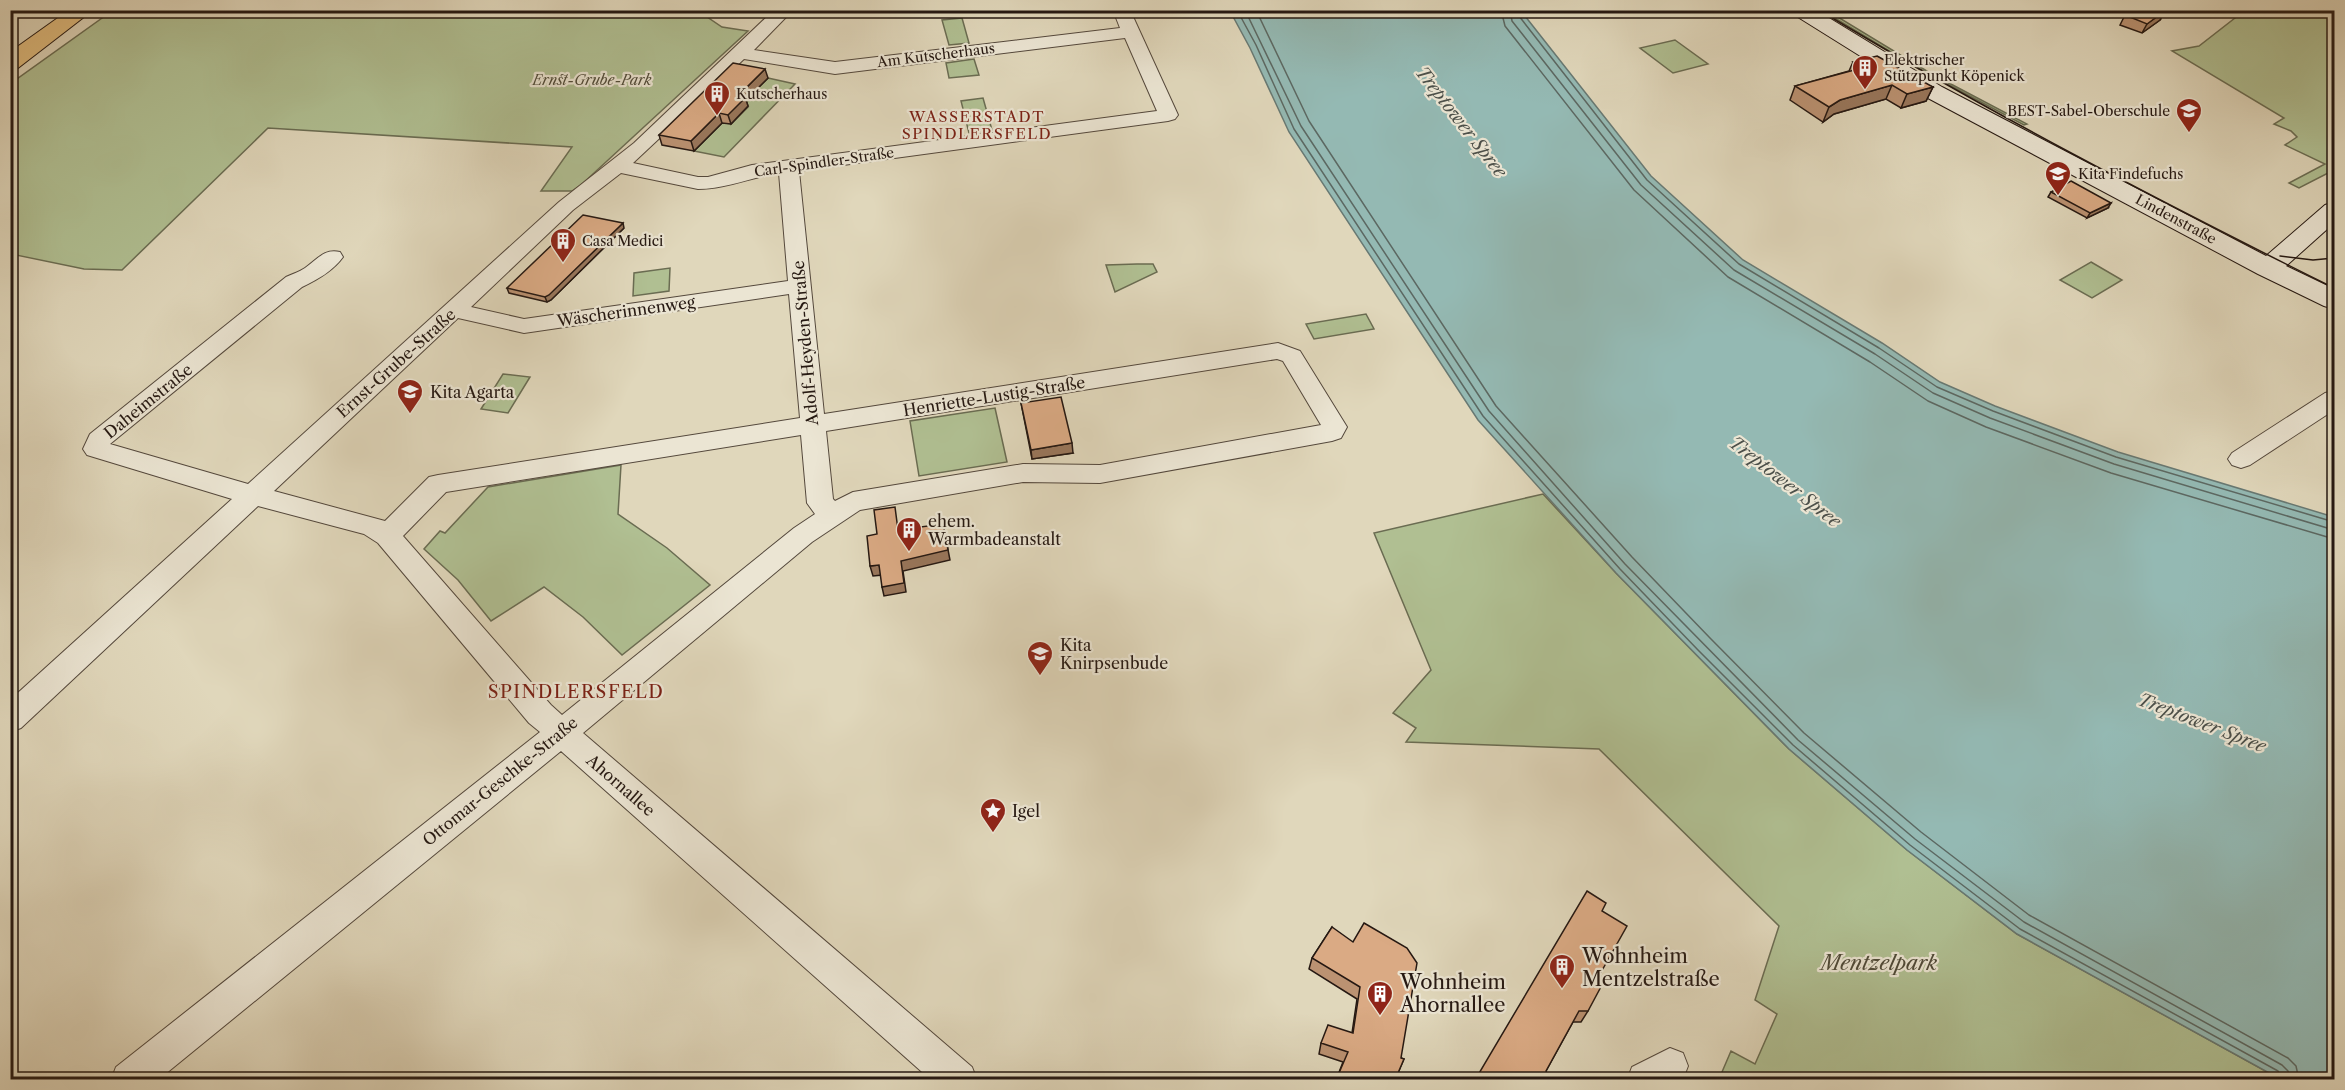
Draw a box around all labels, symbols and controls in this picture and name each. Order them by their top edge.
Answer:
street label: Am Kutscherhaus [875,39,996,71]
place label: Elektrischer Stützpunkt Köpenick [1884,51,2025,85]
building icon: Elektrischer Stützpunkt Köpenick [1850,53,1880,91]
water label: Treptower Spree [1411,62,1512,183]
park label: Ernst-Grube-Park [531,71,652,89]
building icon: Kutscherhaus [702,79,732,117]
place label: Kutscherhaus [736,85,827,103]
school or university icon: BEST-Sabel-Oberschule [2174,96,2204,134]
place label: BEST-Sabel-Oberschule [2007,102,2170,120]
district label: WASSERSTADT SPINDLERSFELD [902,107,1052,143]
street label: Carl-Spindler-Straße [753,143,895,181]
school or university icon: Kita Findefuchs [2043,159,2073,197]
place label: Kita Findefuchs [2078,165,2183,183]
street label: Lindenstraße [2132,190,2220,248]
building icon: Casa Medici [548,226,578,264]
place label: Casa Medici [582,232,663,250]
street label: Adolf-Heyden-Straße [788,260,822,427]
street label: Wäscherinnenweg [554,291,697,331]
street label: Ernst-Grube-Straße [332,304,460,422]
street label: Daheimstraße [100,359,196,443]
street label: Henriette-Lustig-Straße [901,372,1087,420]
school or university icon: Kita Agarta [395,377,425,415]
place label: Kita Agarta [430,382,515,402]
water label: Treptower Spree [1725,432,1846,533]
place label: ehem. Warmbadeanstalt [927,511,1061,549]
building icon: ehem. Warmbadeanstalt [894,515,924,553]
place label: Kita Knirpsenbude [1060,635,1168,673]
school or university icon: Kita Knirpsenbude [1025,639,1055,677]
district label: SPINDLERSFELD [488,681,664,703]
water label: Treptower Spree [2135,689,2270,758]
street label: Ottomar-Geschke-Straße [418,712,582,850]
street label: Ahornallee [582,749,659,820]
place icon: Igel [978,796,1008,834]
place label: Igel [1012,801,1040,821]
place label: Wohnheim Mentzelstraße [1581,944,1720,991]
park label: Mentzelpark [1819,951,1938,975]
building icon: Wohnheim Mentzelstraße [1547,952,1577,990]
place label: Wohnheim Ahornallee [1399,970,1506,1017]
building icon: Wohnheim Ahornallee [1365,979,1395,1017]

